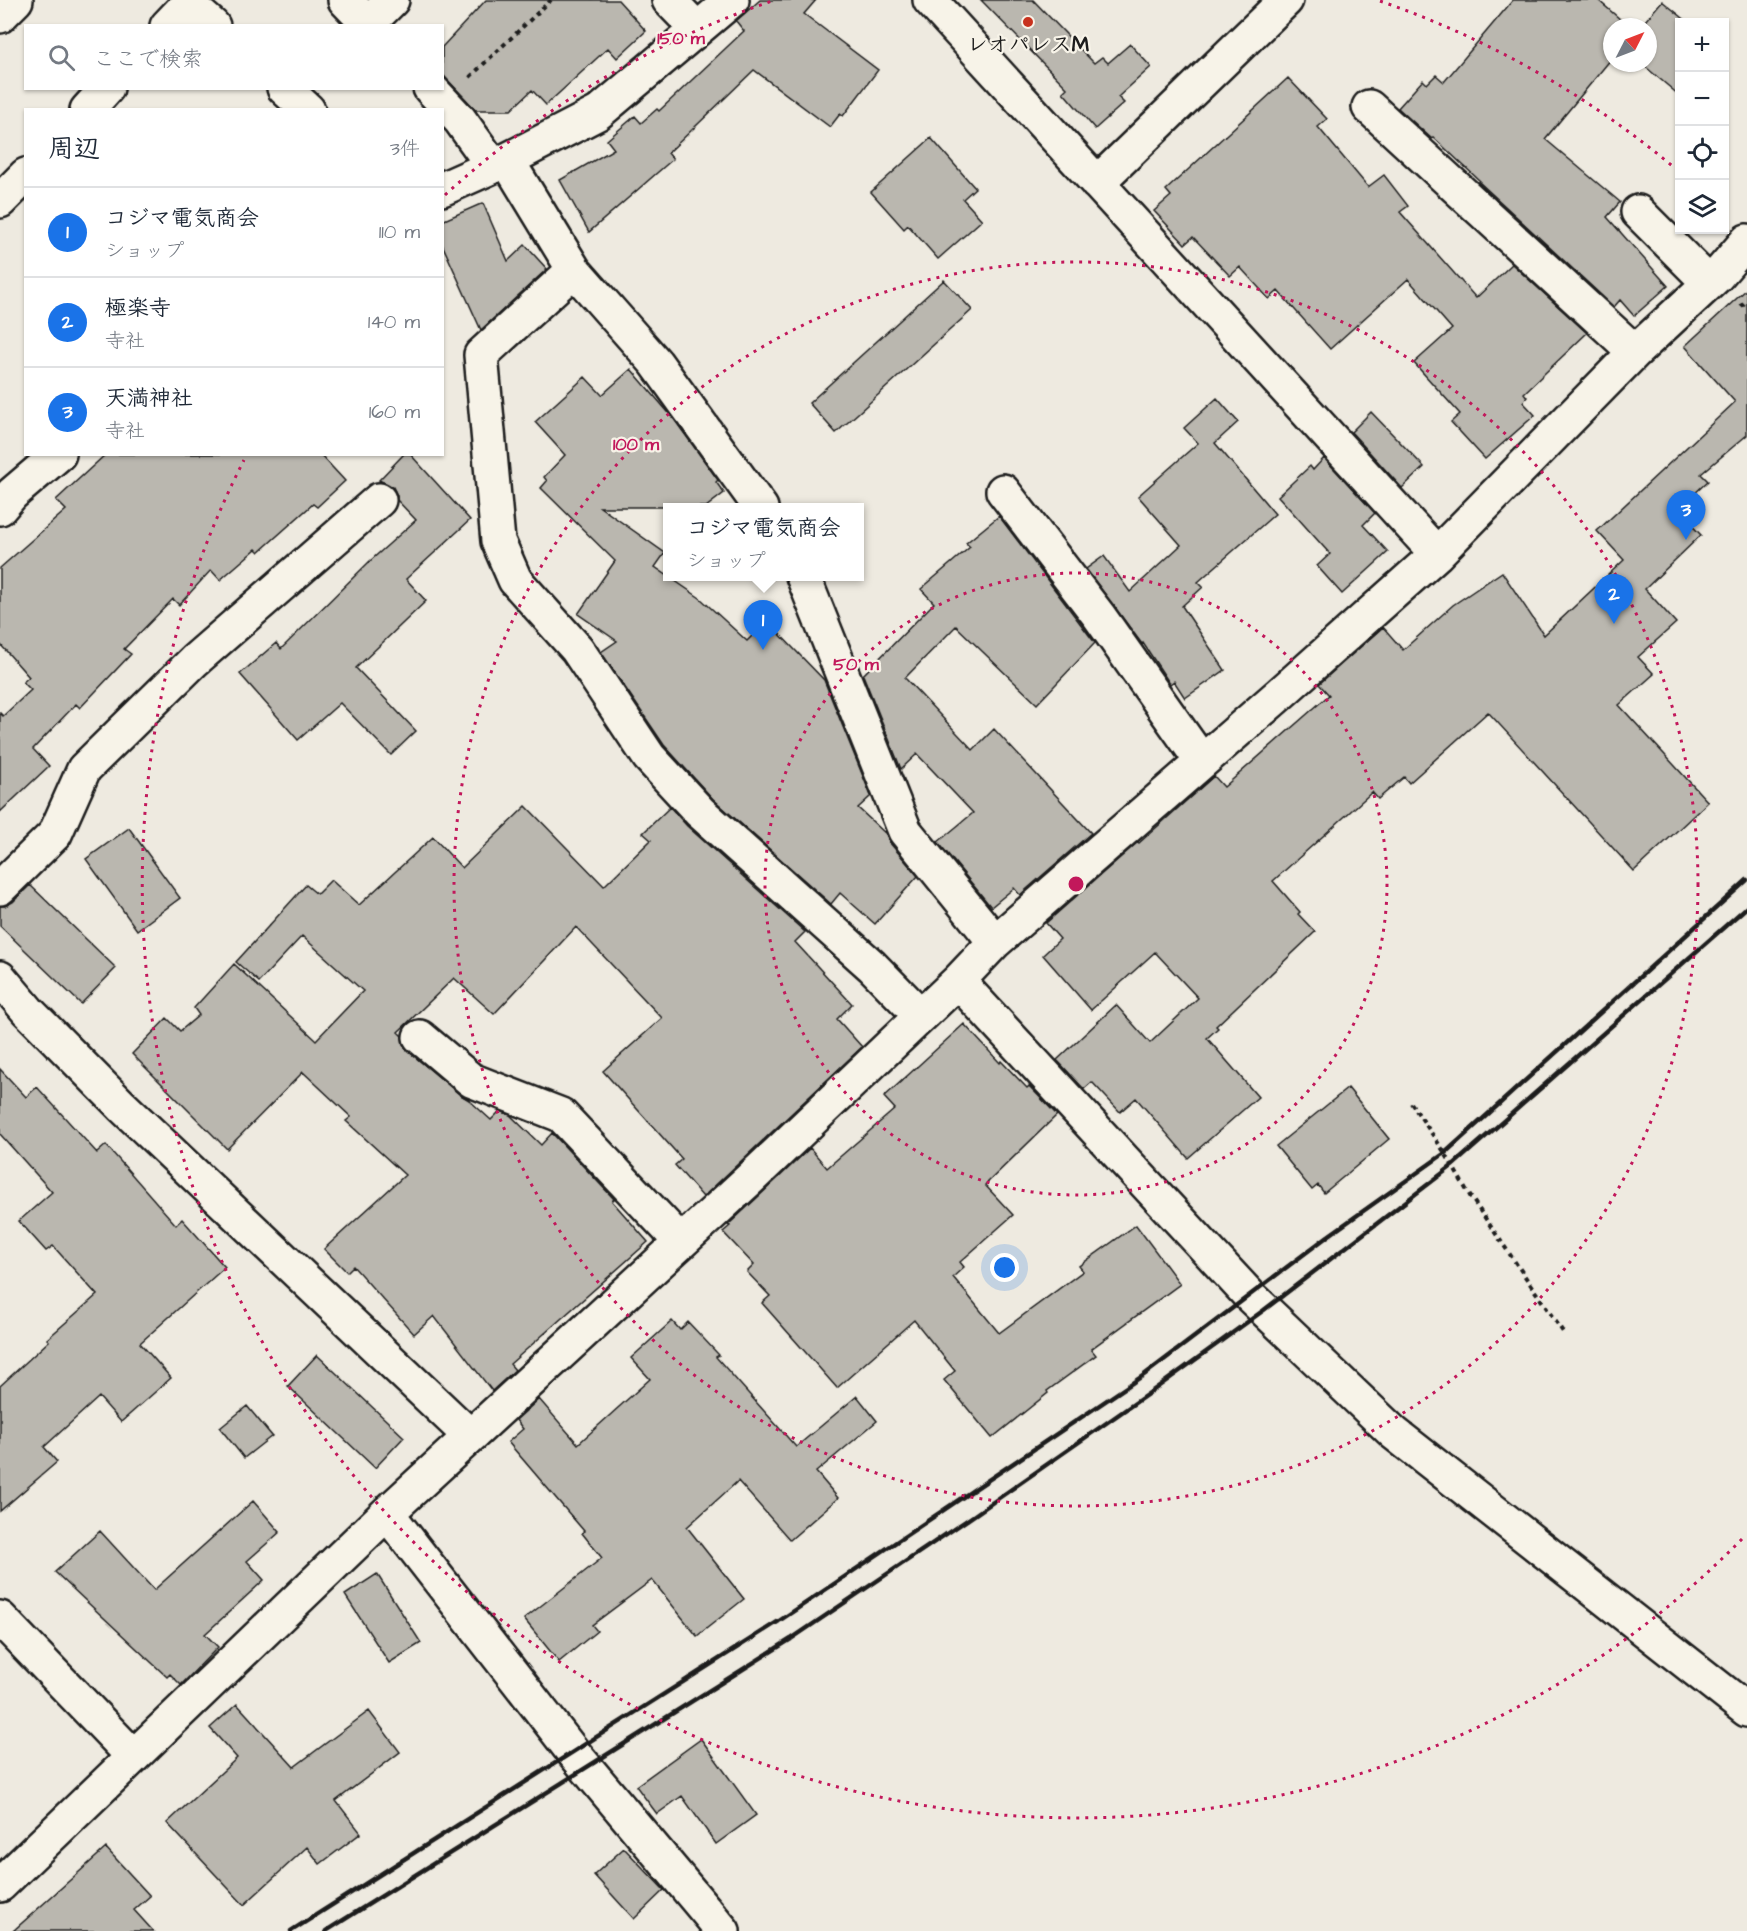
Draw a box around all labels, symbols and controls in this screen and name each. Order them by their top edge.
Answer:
marker: レオパレスM [1021,15,1035,29]
north arrow [1603,18,1657,72]
map controls [1675,18,1729,234]
button: + [1675,18,1729,72]
search box [24,24,444,90]
text: 150 m [657,26,706,51]
place label: レオパレスM [967,30,1090,59]
icon: search [45,41,78,74]
text: ここで検索 [93,44,203,75]
button: − [1675,72,1729,126]
button: locate [1675,126,1729,180]
text: 周辺 [48,131,100,167]
text: 3件 [390,135,420,163]
button: layers [1675,180,1729,234]
text: コジマ電気商会 [105,203,259,234]
text: 1 [66,218,69,246]
text: 110 m [379,218,420,246]
text: ショップ [105,237,184,265]
text: 極楽寺 [105,293,171,324]
text: 2 [62,308,73,336]
text: 140 m [368,308,420,336]
text: 寺社 [105,327,145,355]
text: 天満神社 [105,383,193,414]
text: 3 [62,398,73,426]
text: 160 m [369,398,420,426]
text: 寺社 [105,417,145,445]
text: 100 m [613,432,660,457]
pin: 3 [1666,490,1706,540]
popup [663,503,864,581]
text: コジマ電気商会 [686,513,841,544]
text: ショップ [686,547,766,575]
pin: 2 [1594,574,1634,624]
pin: 1 [744,600,783,650]
text: 50 m [833,652,880,677]
centre of rings [1066,874,1086,894]
your location [990,1253,1019,1282]

